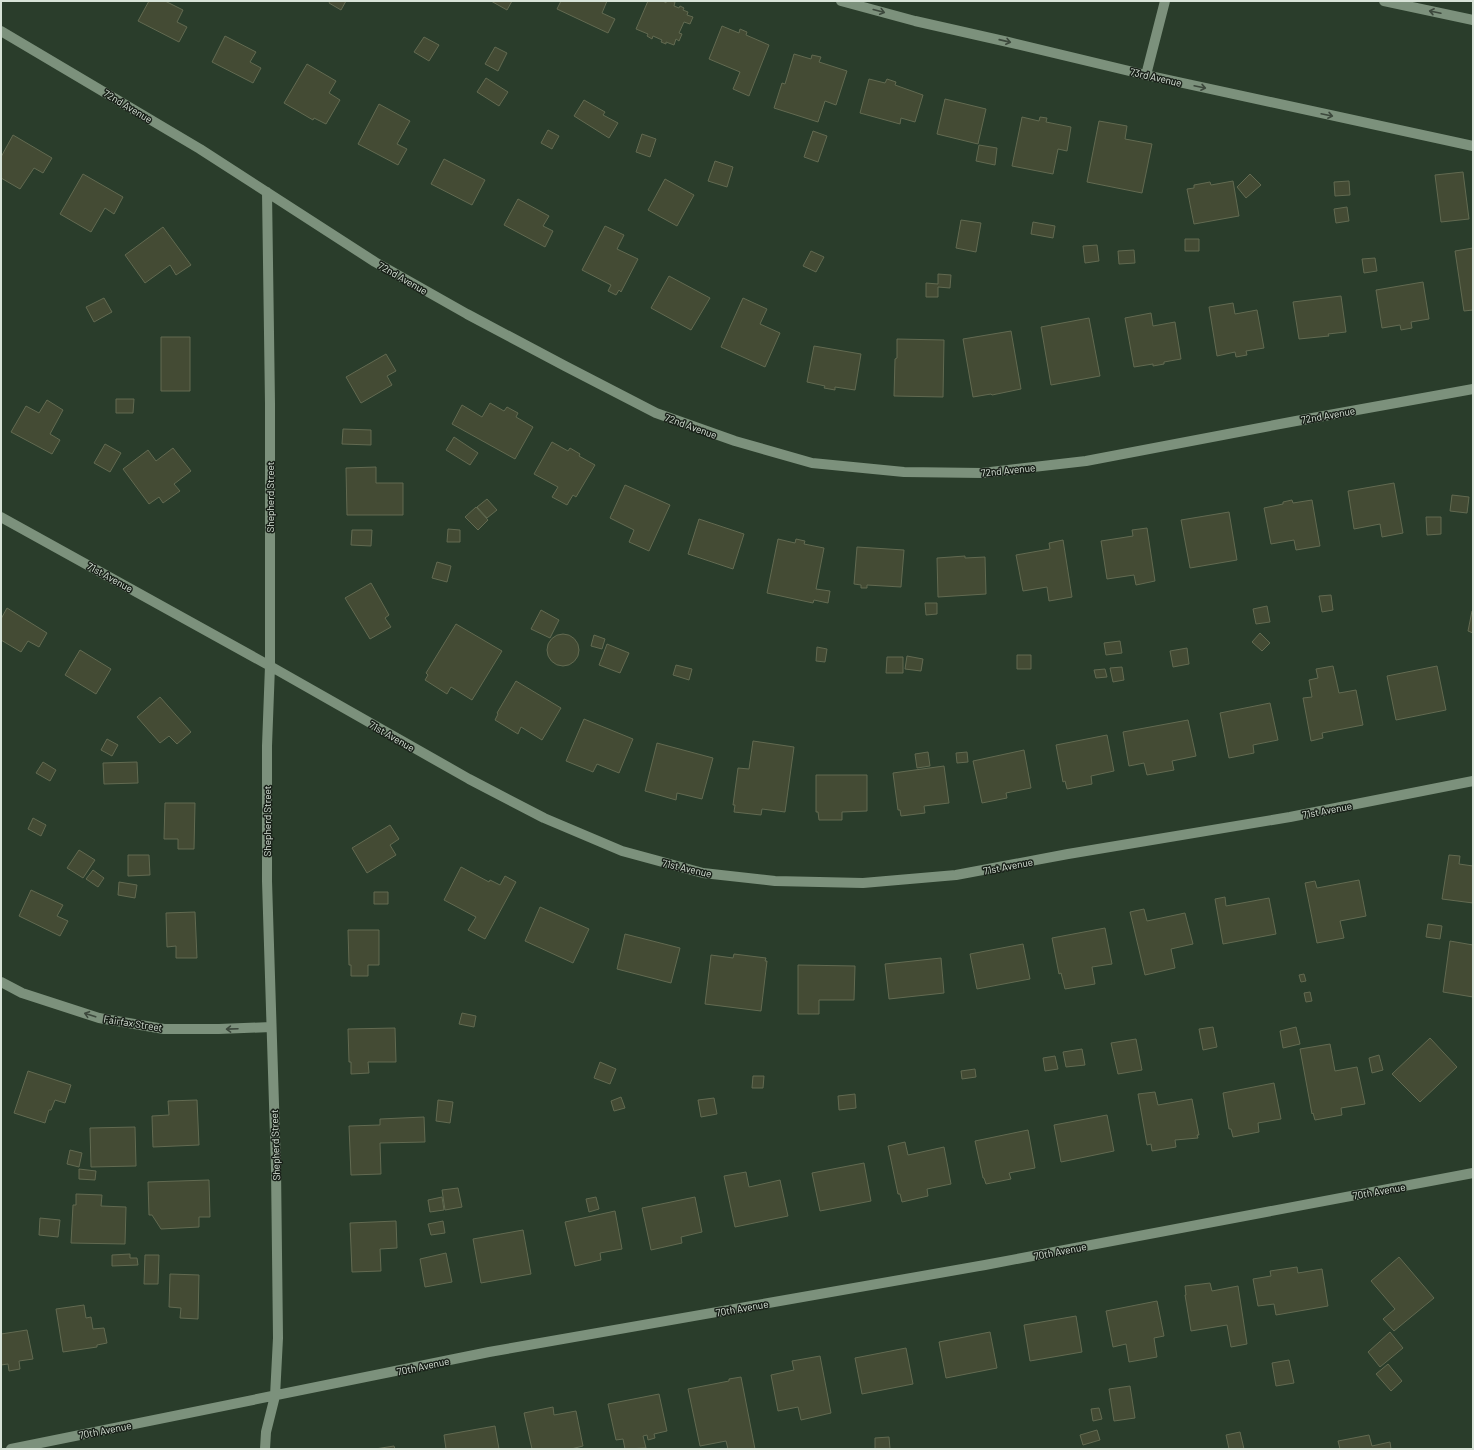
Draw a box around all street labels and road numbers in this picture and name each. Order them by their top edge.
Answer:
street label: 73rd Avenue [1129,65,1183,89]
street label: 72nd Avenue [101,87,155,125]
street label: 72nd Avenue [376,259,430,297]
street label: 72nd Avenue [1300,404,1356,426]
street label: 72nd Avenue [663,411,719,441]
street label: Shepherd Street [264,461,276,533]
street label: 72nd Avenue [980,461,1036,479]
street label: 71st Avenue [85,560,135,594]
street label: 71st Avenue [367,718,417,754]
street label: Shepherd Street [261,785,273,857]
street label: 71st Avenue [1301,799,1353,821]
street label: 71st Avenue [982,855,1034,877]
street label: 71st Avenue [661,856,713,880]
street label: Fairfax Street [103,1012,164,1034]
street label: Shepherd Street [268,1109,282,1181]
street label: 70th Avenue [1352,1180,1406,1202]
street label: 70th Avenue [1033,1240,1087,1262]
street label: 70th Avenue [715,1297,769,1319]
street label: 70th Avenue [396,1355,450,1377]
street label: 70th Avenue [78,1419,132,1441]

